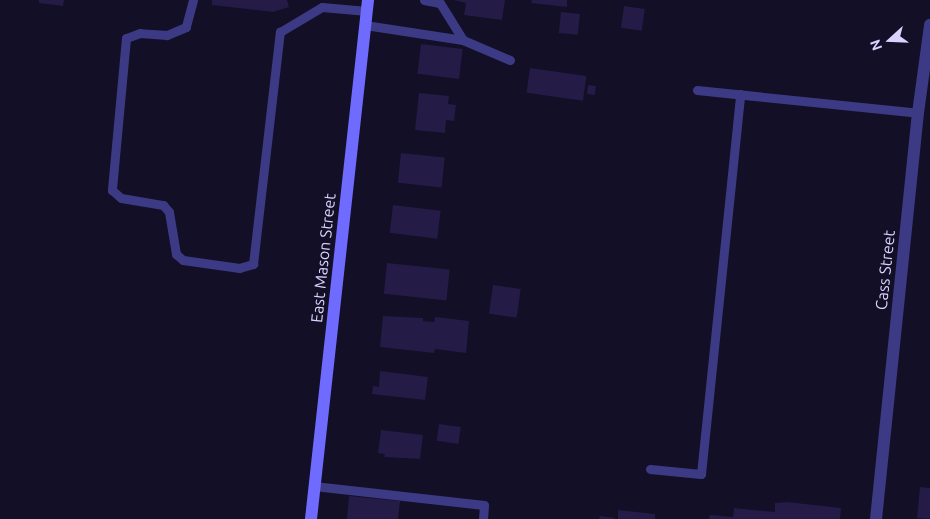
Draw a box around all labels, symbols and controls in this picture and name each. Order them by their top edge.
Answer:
north arrow [865,15,915,65]
text: N [867,37,885,53]
street label: East Mason Street [307,192,339,324]
street label: Cass Street [871,229,899,311]

